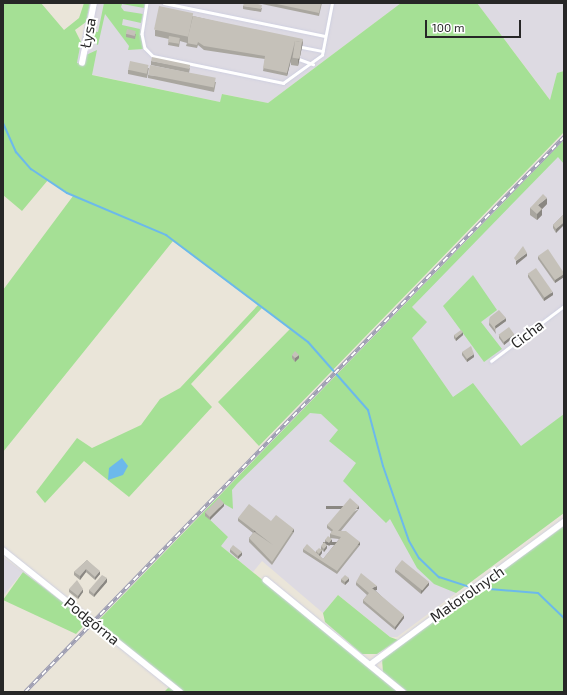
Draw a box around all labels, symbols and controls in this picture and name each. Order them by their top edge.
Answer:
scale bar [427,12,523,38]
street label: Łysa [76,16,100,50]
text: 100 m [432,20,464,34]
street label: Cicha [507,316,547,352]
street label: Małorolnych [427,562,507,626]
street label: Podgórna [61,593,123,649]

